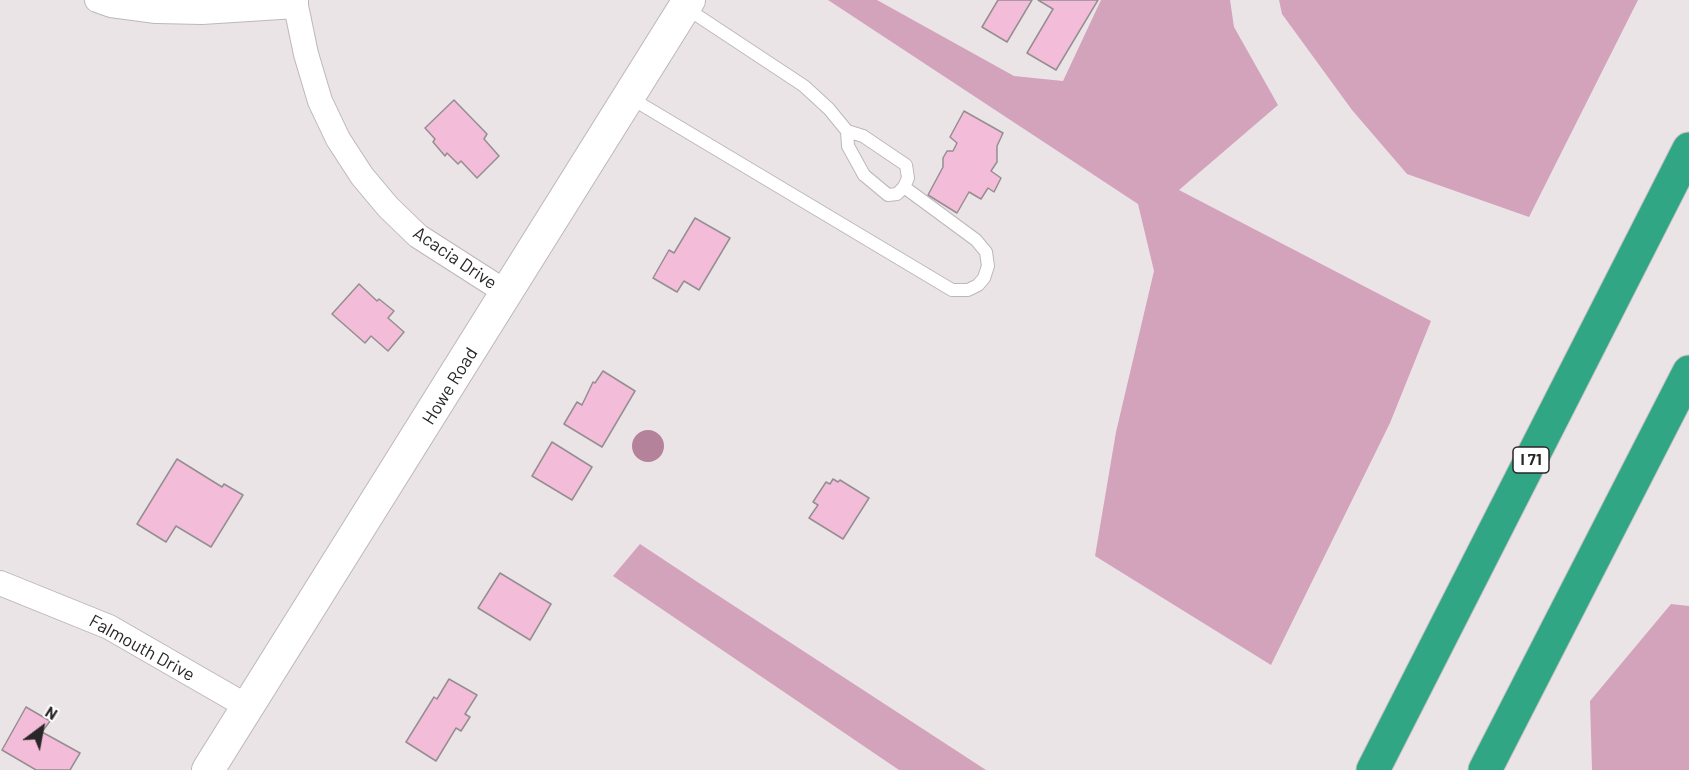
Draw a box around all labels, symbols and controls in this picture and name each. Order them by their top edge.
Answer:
street label: Acacia Drive [409,222,501,294]
street label: Howe Road [418,343,482,429]
road number: I 71 [1513,447,1549,473]
street label: Falmouth Drive [86,610,198,686]
north arrow [12,698,72,758]
text: N [42,701,61,723]

